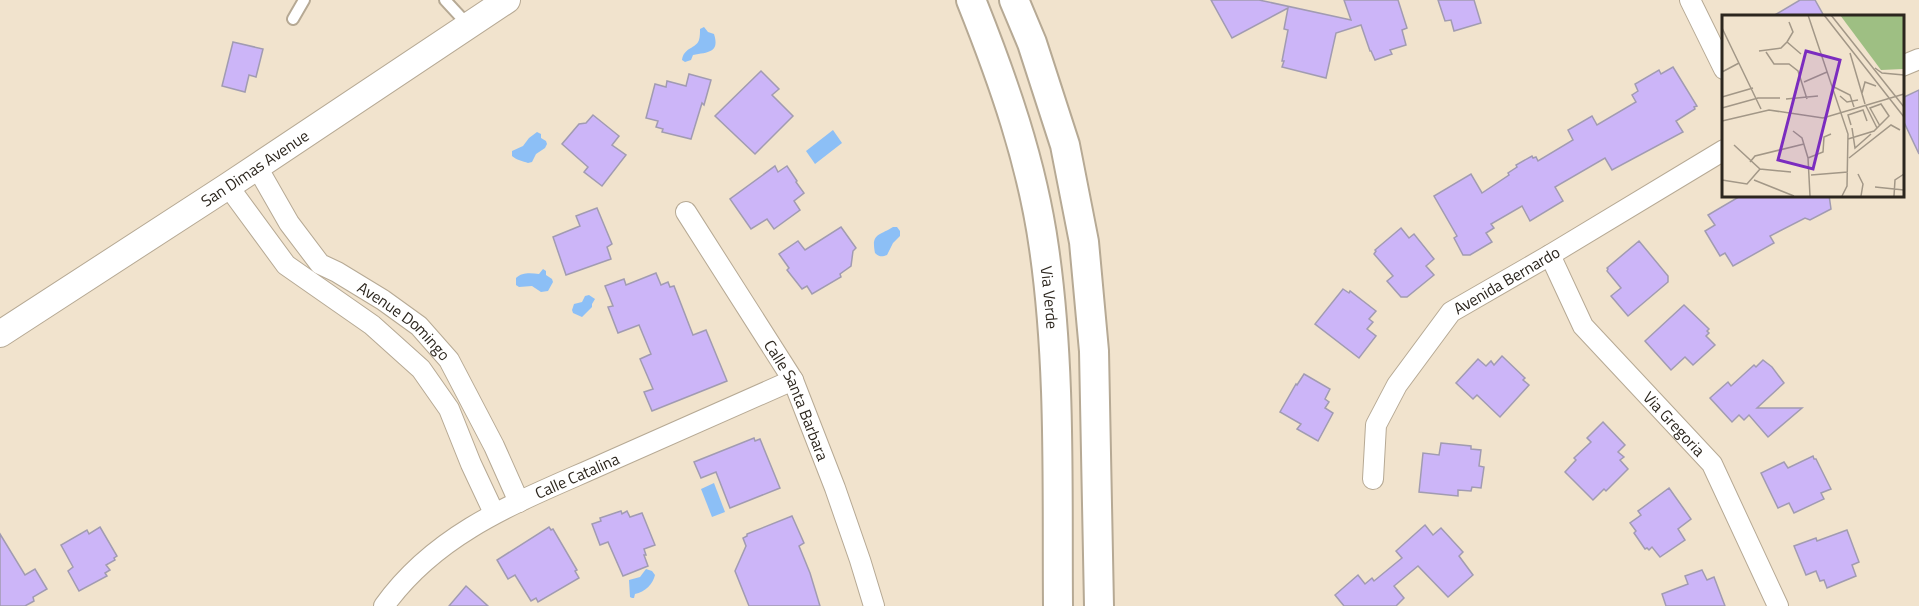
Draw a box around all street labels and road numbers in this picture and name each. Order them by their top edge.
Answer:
street label: San Dimas Avenue [196,123,314,213]
street label: Avenida Bernardo [1449,240,1564,320]
street label: Via Verde [1035,265,1065,330]
street label: Avenue Domingo [353,275,456,366]
street label: Calle Santa Barbara [758,335,835,464]
street label: Via Gregoria [1638,386,1711,462]
street label: Calle Catalina [531,446,623,505]

